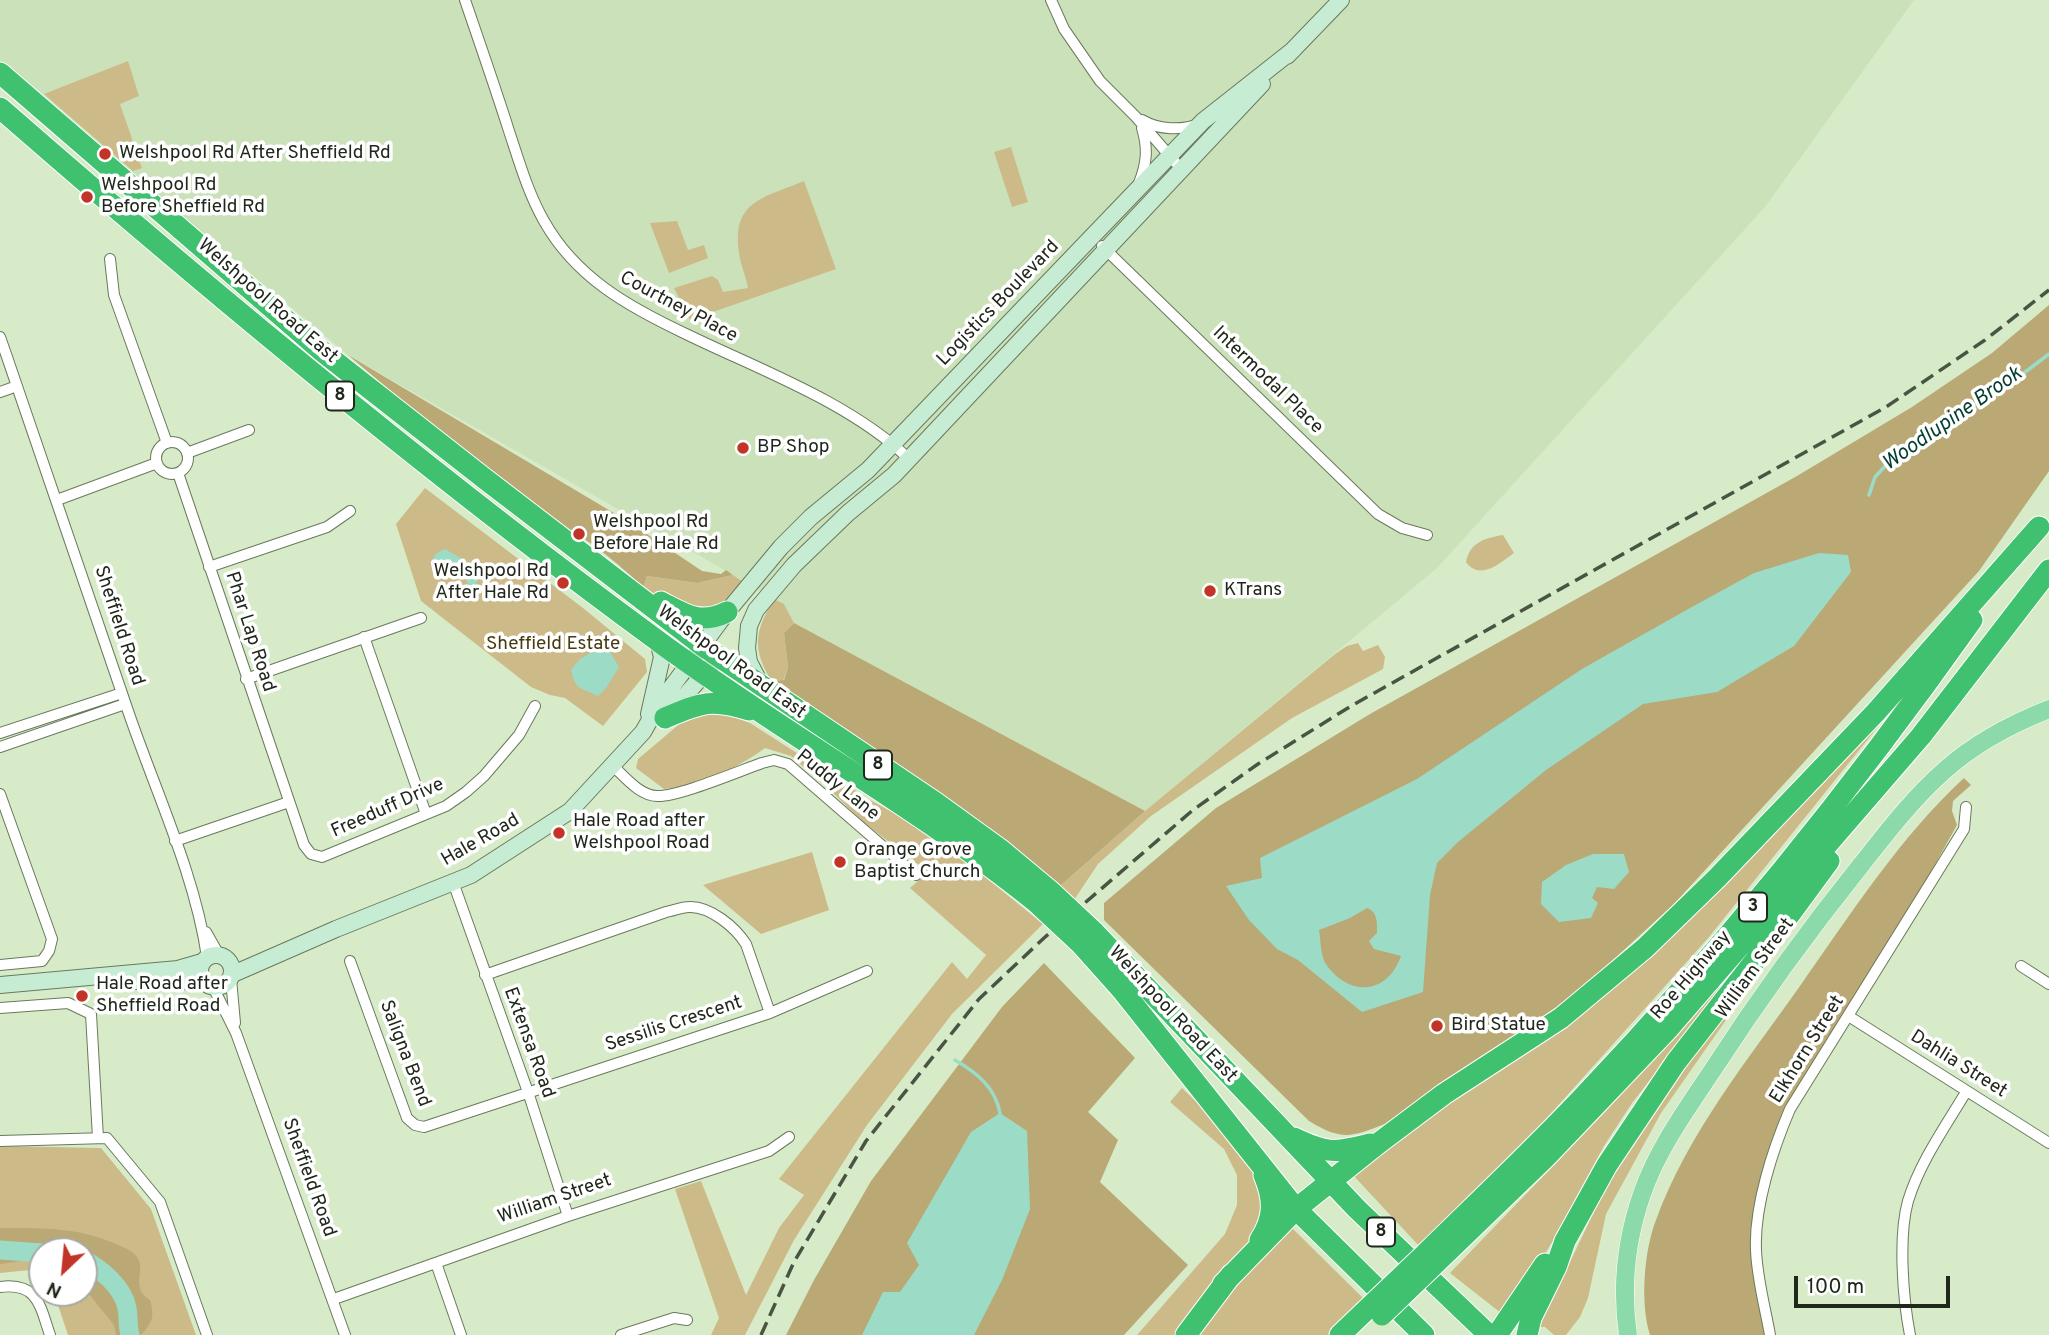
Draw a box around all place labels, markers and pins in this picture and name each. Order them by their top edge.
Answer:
place label: Welshpool Rd After Sheffield Rd [119,143,391,165]
marker: Welshpool Rd After Sheffield Rd [97,146,113,162]
place label: Welshpool Rd Before Sheffield Rd [101,175,265,219]
marker: Welshpool Rd Before Sheffield Rd [79,189,95,205]
place label: BP Shop [757,437,829,459]
marker: BP Shop [735,440,751,456]
place label: Welshpool Rd Before Hale Rd [593,512,719,556]
marker: Welshpool Rd Before Hale Rd [571,526,587,542]
place label: Welshpool Rd After Hale Rd [434,561,549,605]
marker: Welshpool Rd After Hale Rd [555,575,571,591]
place label: KTrans [1224,580,1282,602]
marker: KTrans [1202,583,1218,599]
place label: Hale Road after Welshpool Road [573,811,710,855]
marker: Hale Road after Welshpool Road [551,825,567,841]
place label: Orange Grove Baptist Church [854,840,980,884]
marker: Orange Grove Baptist Church [832,854,848,870]
place label: Hale Road after Sheffield Road [96,974,228,1018]
marker: Hale Road after Sheffield Road [74,988,90,1004]
place label: Bird Statue [1451,1015,1546,1037]
marker: Bird Statue [1429,1018,1445,1034]

